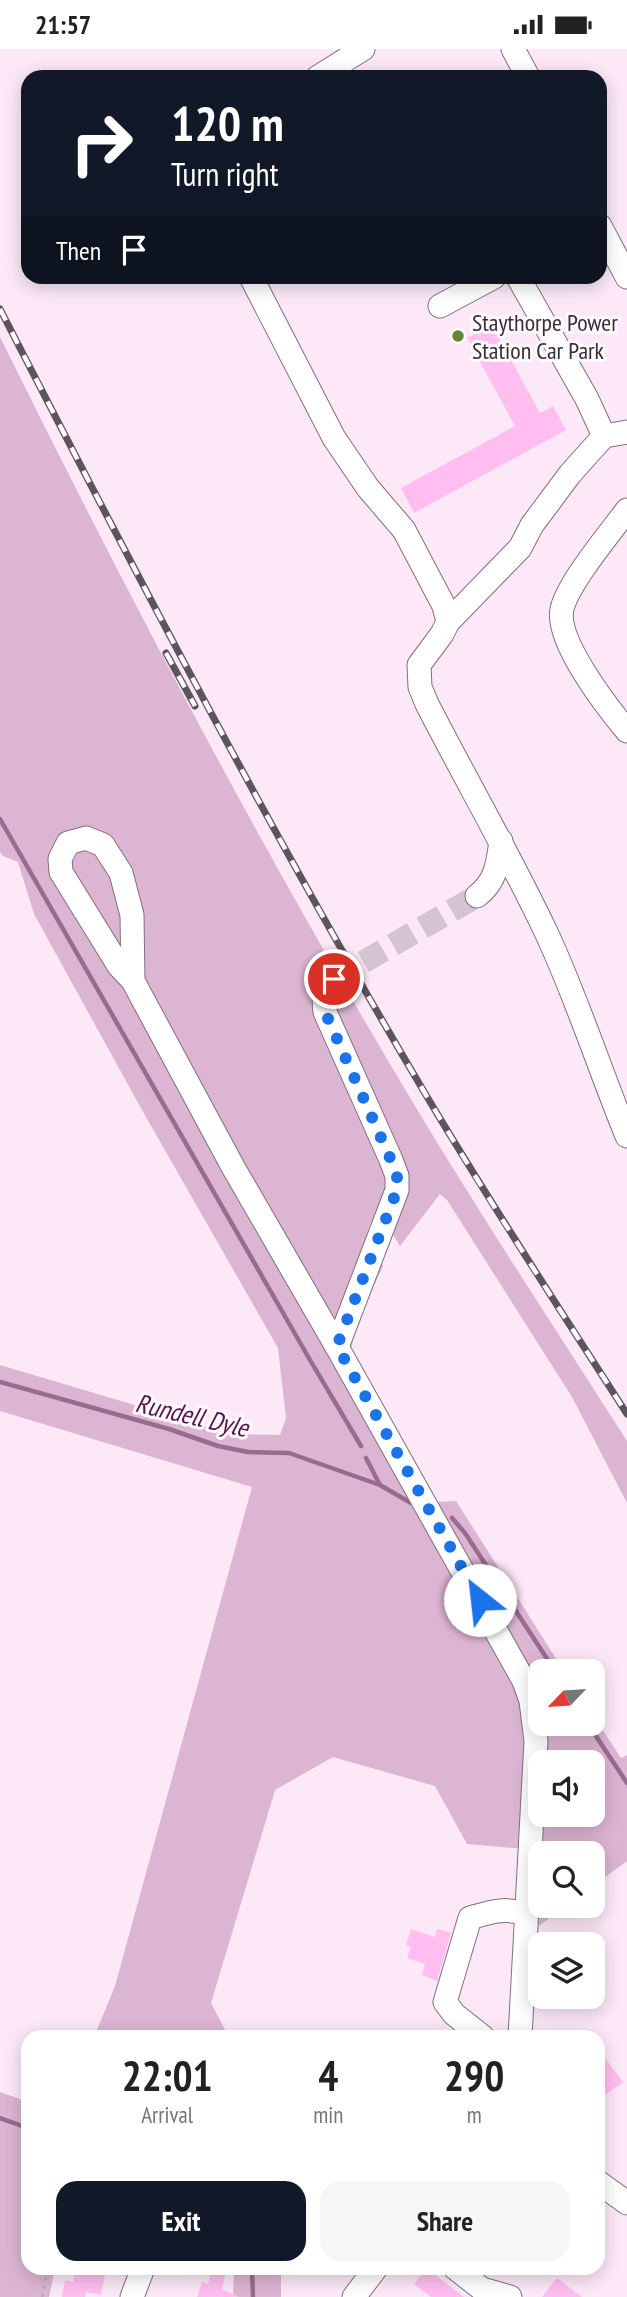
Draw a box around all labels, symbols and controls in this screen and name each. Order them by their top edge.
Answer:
text: 21:57 [35,8,91,41]
text: 120 m [171,91,284,155]
icon: right [56,98,147,189]
text: Turn right [171,153,279,195]
icon: arrive [115,231,153,269]
text: Then [56,234,101,267]
place label: Staythorpe Power Station Car Park [472,307,618,366]
marker: Staythorpe Power Station Car Park [450,328,466,344]
pin [304,949,364,1009]
icon: arrive [315,960,353,998]
water label: Rundell Dyle [132,1386,254,1444]
position arrow [443,1563,517,1637]
north arrow [528,1659,606,1736]
map controls [528,1659,605,2009]
button: sound [528,1750,605,1827]
button: search [528,1841,605,1918]
button: layers [528,1932,605,2009]
text: 22:01 [122,2048,213,2103]
text: 4 [318,2048,338,2103]
text: 290 [444,2048,504,2103]
text: Arrival [141,2100,193,2129]
text: min [313,2100,343,2129]
text: m [467,2100,482,2129]
button: Exit [56,2181,306,2261]
button: Share [320,2181,570,2261]

